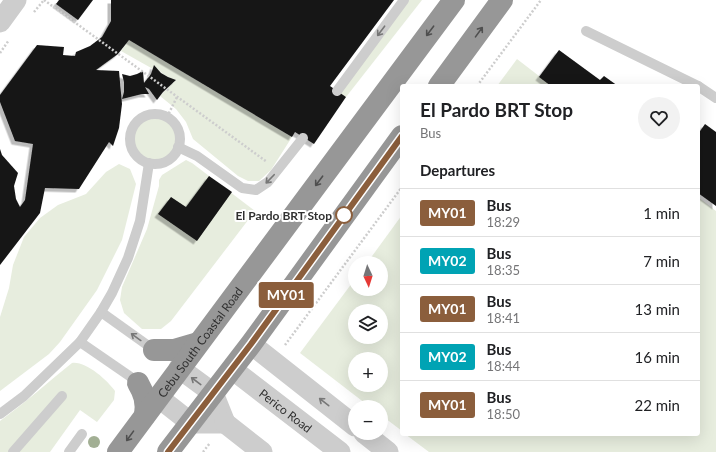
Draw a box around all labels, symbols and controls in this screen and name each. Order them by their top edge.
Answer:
one-way arrow [377,26,385,37]
one-way arrow [426,26,435,37]
one-way arrow [475,27,483,38]
button: heart [638,97,680,139]
text: El Pardo BRT Stop [420,98,573,121]
text: Bus [420,125,441,141]
text: Departures [420,161,495,179]
one-way arrow [265,174,275,184]
one-way arrow [314,176,323,187]
text: Bus [487,196,511,214]
text: MY01 [428,204,467,221]
text: 1 min [643,204,680,222]
marker: El Pardo BRT Stop [335,206,353,224]
place label: El Pardo BRT Stop [235,208,332,223]
text: 18:29 [487,214,520,230]
text: Bus [487,244,511,262]
text: MY02 [428,252,467,269]
text: 7 min [643,252,680,270]
north arrow [348,256,388,296]
map controls [348,256,388,440]
text: 18:35 [487,262,520,278]
line badge: MY01 [258,282,314,308]
street label: Cebu South Coastal Road [154,284,246,400]
text: MY01 [267,286,305,303]
text: Bus [487,292,511,310]
text: MY01 [428,300,467,317]
text: 13 min [634,300,680,318]
button: layers [348,304,388,344]
text: 18:41 [487,310,520,326]
one-way arrow [131,333,142,341]
text: Bus [487,340,511,358]
text: MY02 [428,348,467,365]
text: 16 min [634,348,680,366]
button: + [348,352,388,392]
text: 18:44 [487,358,520,374]
one-way arrow [191,376,202,385]
street label: Perico Road [257,385,315,435]
text: Bus [487,388,511,406]
text: MY01 [428,396,467,413]
text: 22 min [634,396,680,414]
one-way arrow [319,397,330,406]
button: − [348,400,388,440]
text: 18:50 [487,406,520,422]
one-way arrow [126,430,134,441]

